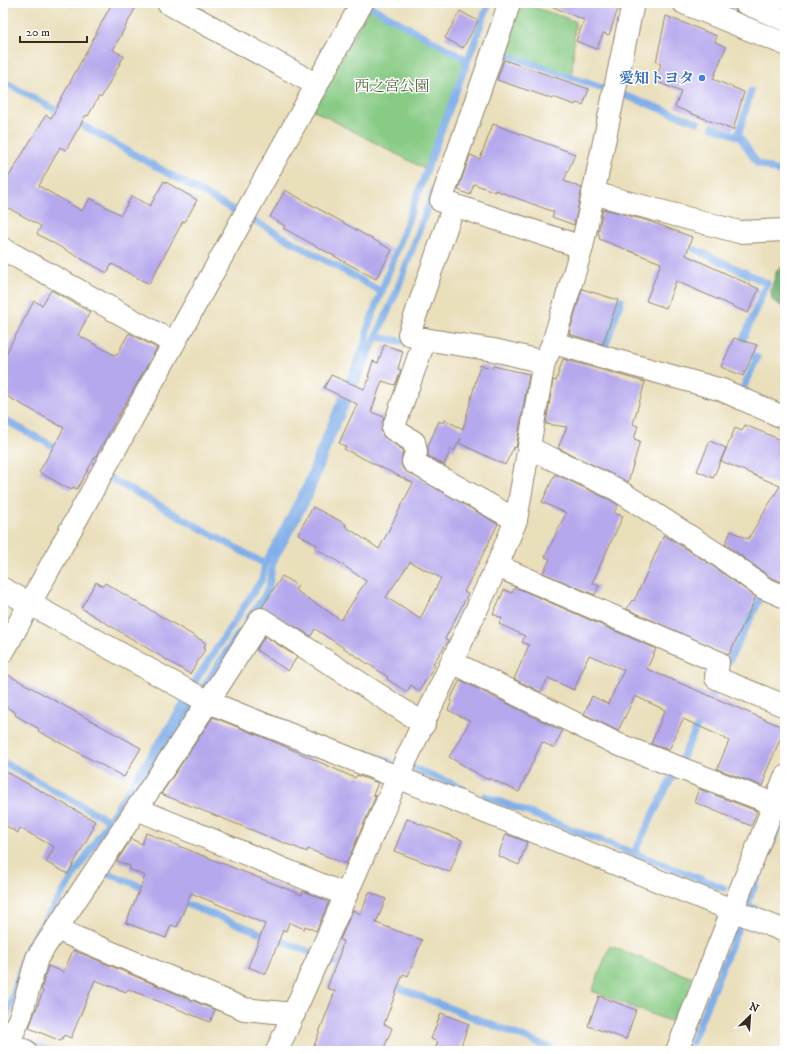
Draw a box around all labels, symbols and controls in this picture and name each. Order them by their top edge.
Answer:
scale bar [20,18,87,44]
text: 20 m [26,25,50,40]
place label: 愛知トヨタ [619,69,694,88]
marker: 愛知トヨタ [697,73,707,83]
park label: 西之宮公園 [354,77,430,96]
north arrow [730,996,770,1036]
text: N [747,1000,761,1016]

